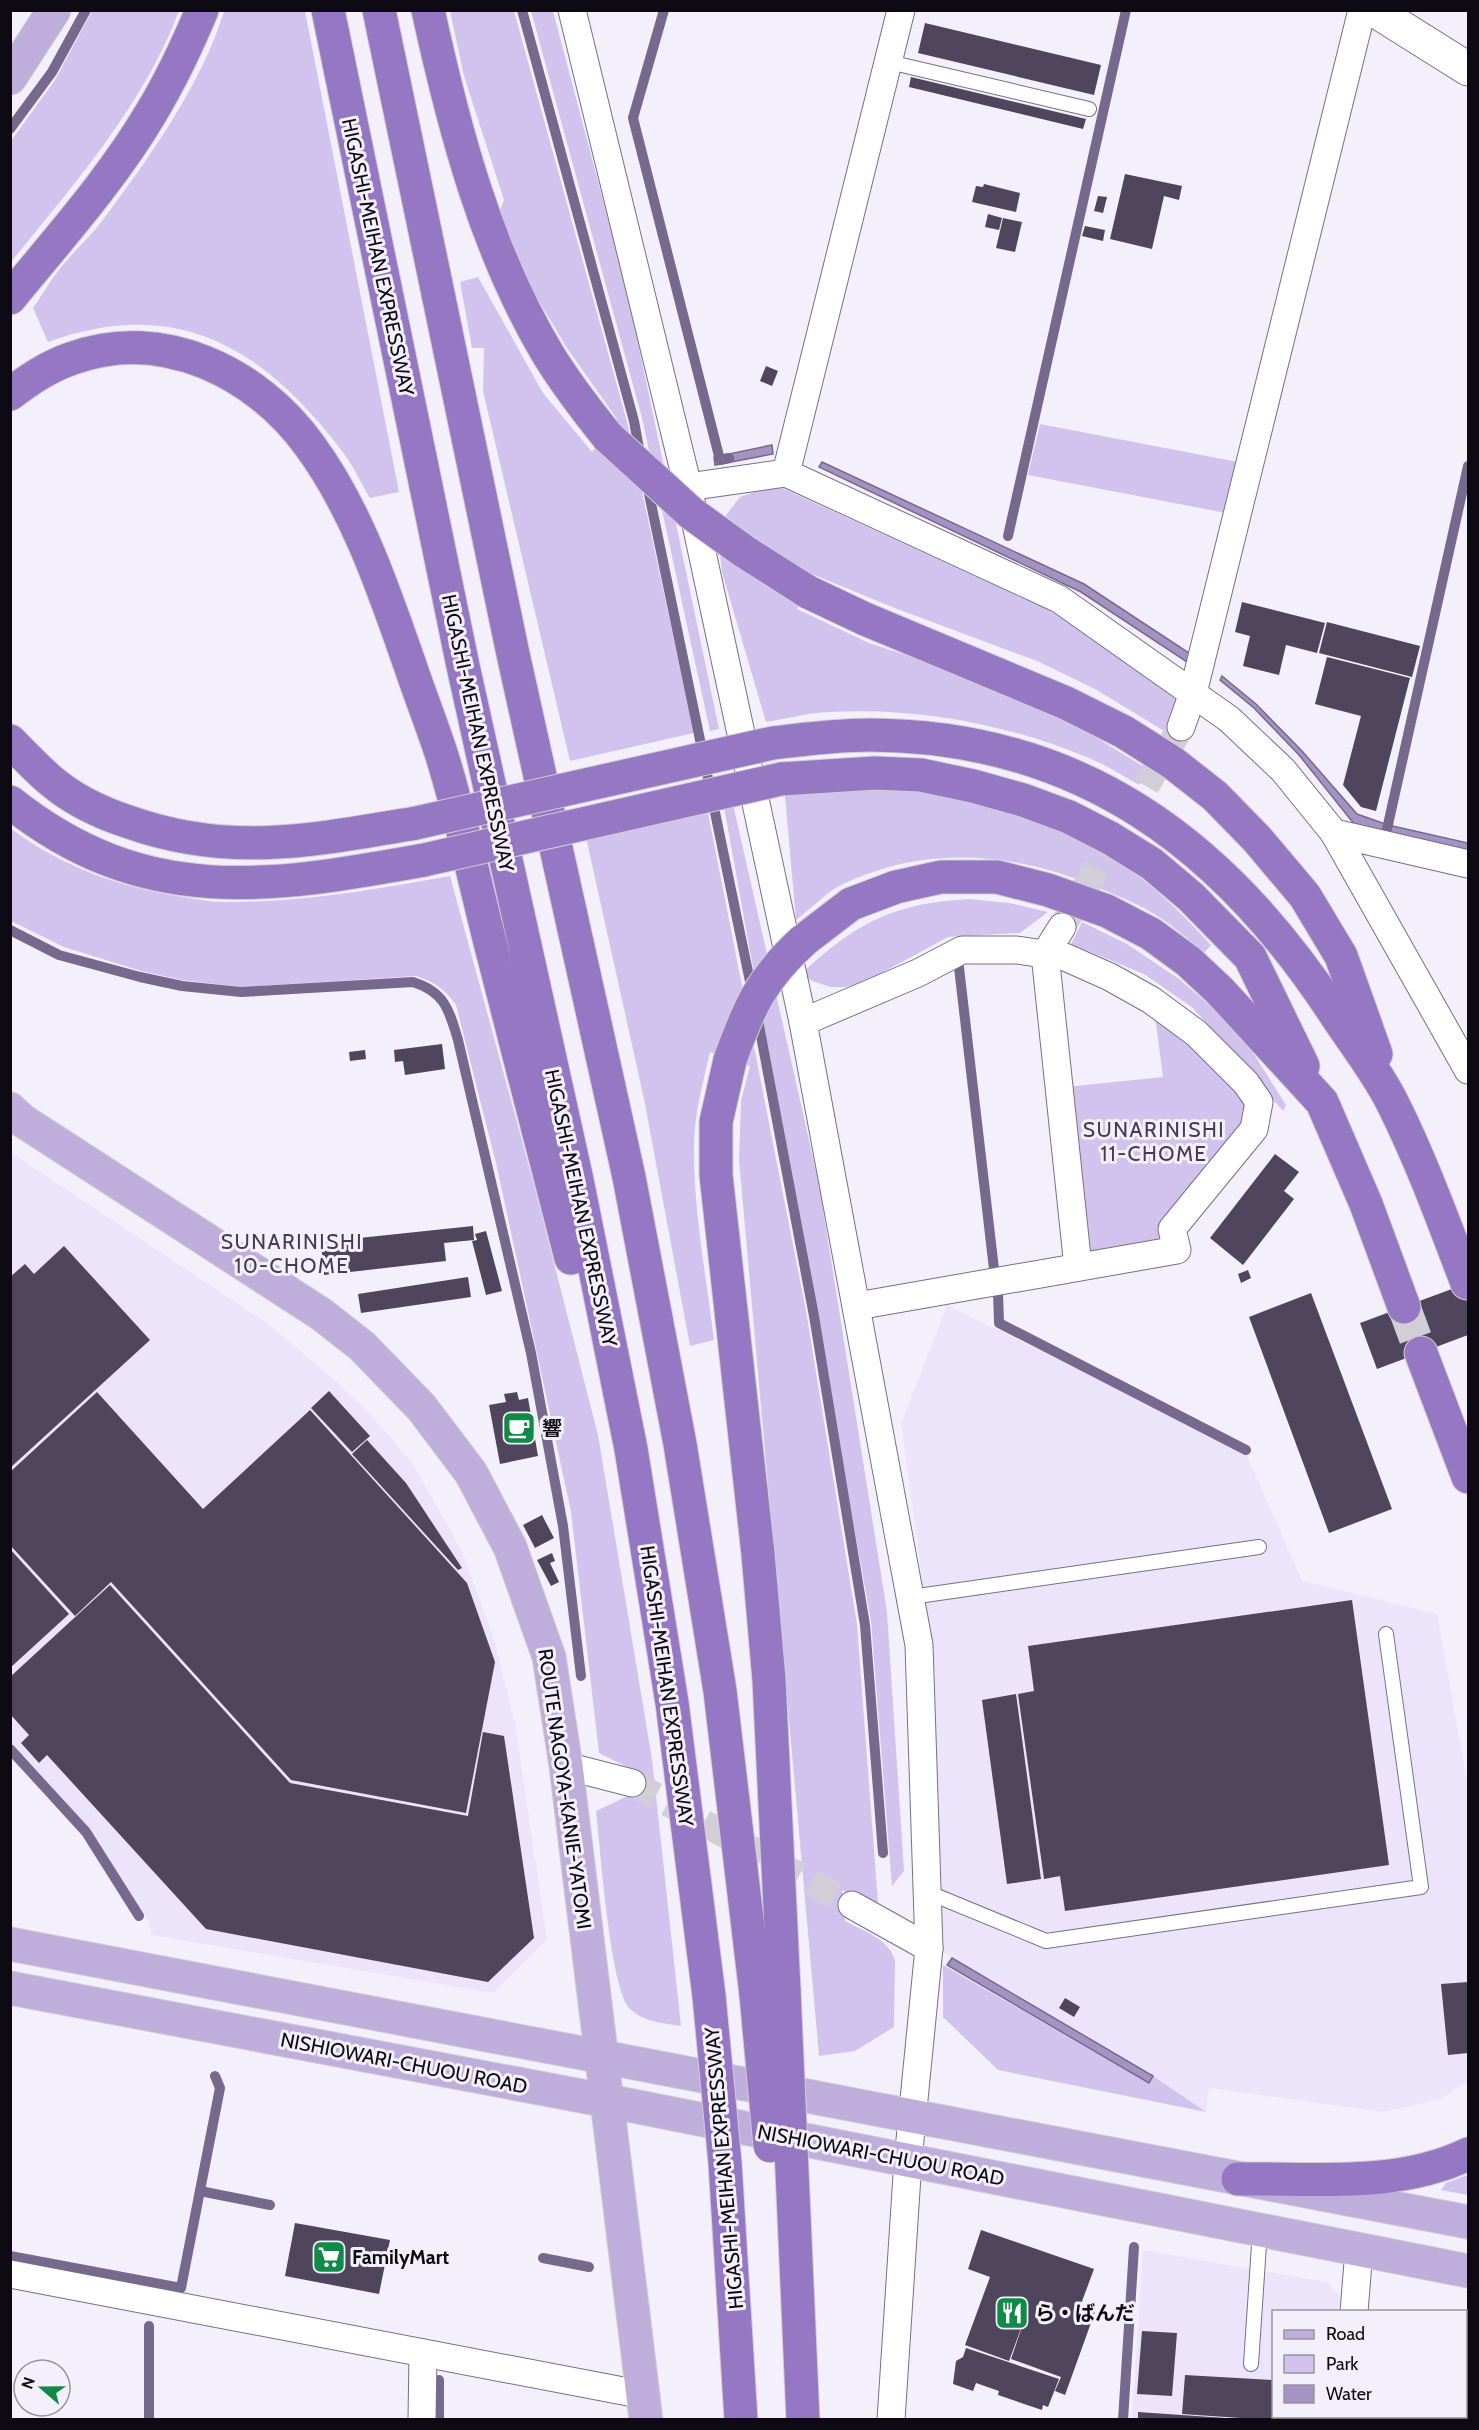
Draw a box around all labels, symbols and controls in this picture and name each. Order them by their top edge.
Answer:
street label: HIGASHI-MEIHAN EXPRESSWAY [337,116,419,399]
street label: HIGASHI-MEIHAN EXPRESSWAY [437,592,519,875]
street label: HIGASHI-MEIHAN EXPRESSWAY [540,1067,622,1350]
district label: SUNARINISHI 11-CHOME [1083,1117,1225,1166]
district label: SUNARINISHI 10-CHOME [221,1229,363,1278]
cafe icon: 響 [501,1410,537,1446]
place label: 響 [542,1416,562,1440]
street label: HIGASHI-MEIHAN EXPRESSWAY [635,1544,699,1829]
street label: ROUTE NAGOYA-KANIE-YATOMI [533,1647,597,1931]
street label: HIGASHI-MEIHAN EXPRESSWAY [700,2025,748,2310]
street label: NISHIOWARI-CHUOU ROAD [279,2027,529,2099]
street label: NISHIOWARI-CHUOU ROAD [756,2119,1006,2191]
supermarket icon: FamilyMart [311,2239,347,2275]
place label: FamilyMart [352,2245,449,2269]
restaurant icon: ら・ばんだ [994,2295,1030,2331]
place label: ら・ばんだ [1035,2301,1135,2325]
legend [1272,2310,1467,2418]
text: Road [1326,2323,1365,2345]
text: Park [1326,2353,1359,2375]
north arrow [12,2358,72,2418]
text: N [18,2374,39,2392]
text: Water [1326,2383,1372,2405]

